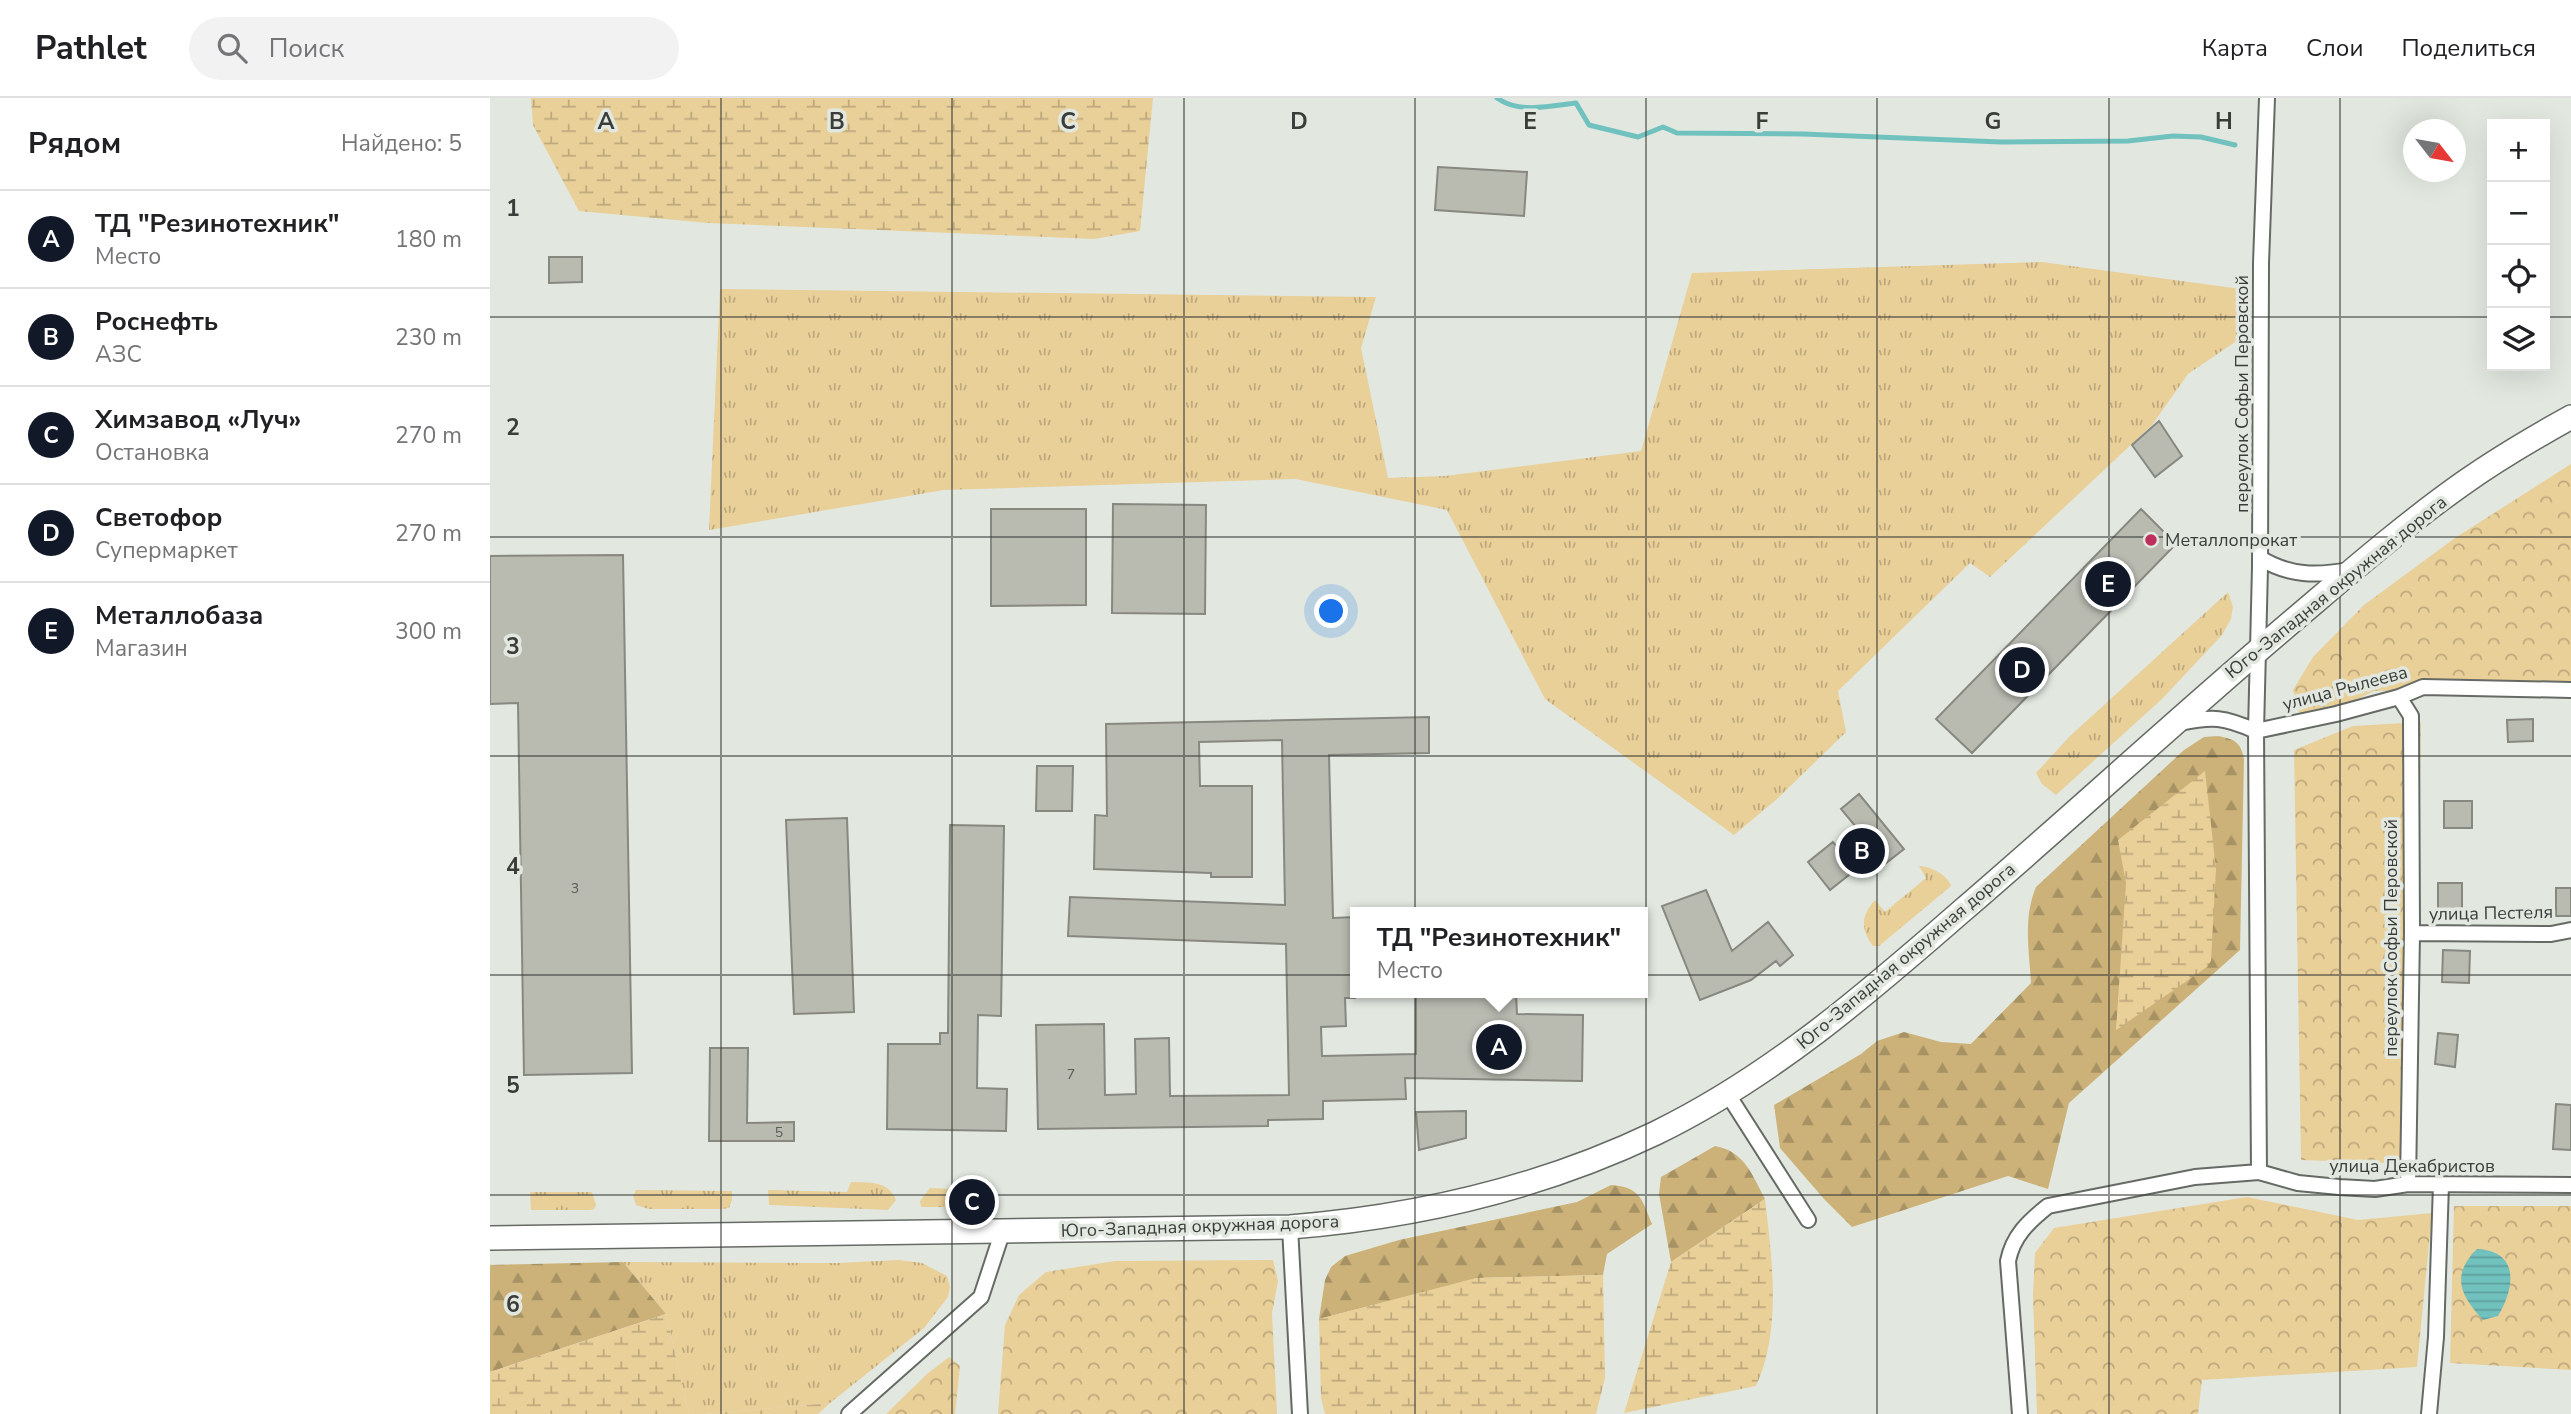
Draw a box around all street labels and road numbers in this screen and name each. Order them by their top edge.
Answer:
street label: переулок Софьи Перовской [2230,275,2254,513]
street label: Юго-Западная окружная дорога [2220,490,2452,684]
street label: улица Рылеева [2280,660,2410,716]
street label: переулок Софьи Перовской [2379,819,2403,1057]
street label: Юго-Западная окружная дорога [1792,857,2020,1055]
street label: улица Пестеля [2429,900,2553,926]
street label: улица Декабристов [2329,1154,2495,1178]
street label: Юго-Западная окружная дорога [1060,1209,1340,1243]

